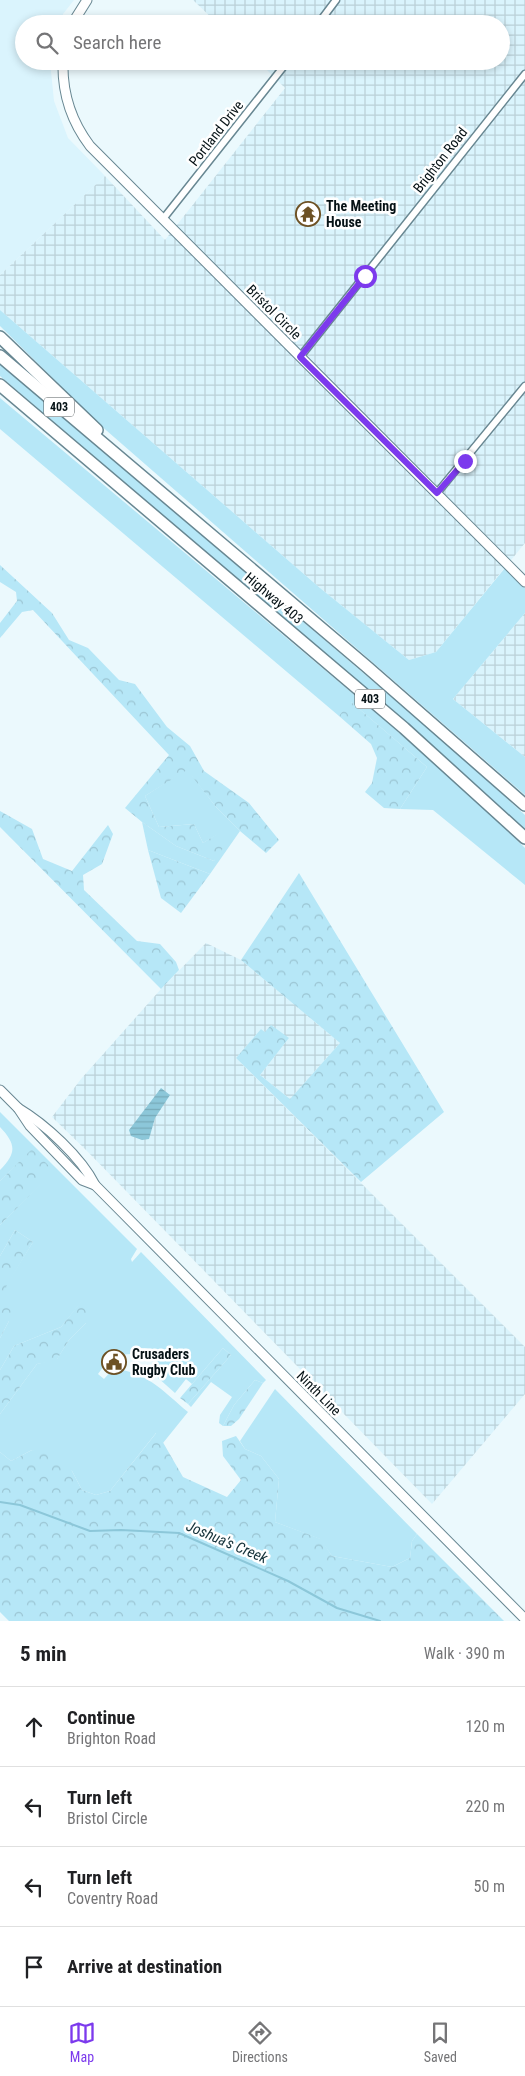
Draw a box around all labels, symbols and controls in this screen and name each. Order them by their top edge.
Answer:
search box [15,15,510,70]
icon: search [33,29,61,57]
text: Search here [73,31,161,54]
street label: Portland Drive [186,97,247,169]
street label: Brighton Road [410,124,470,196]
place label: The Meeting House [326,198,396,230]
temple icon: The Meeting House [295,201,321,227]
route start [354,265,377,288]
street label: Bristol Circle [243,281,305,343]
road number: 403 [44,398,74,417]
route end [454,450,477,473]
street label: Highway 403 [242,569,306,627]
road number: 403 [355,690,385,709]
place label: Crusaders Rugby Club [132,1346,195,1378]
public building icon: Crusaders Rugby Club [101,1349,127,1375]
street label: Ninth Line [294,1368,345,1419]
water label: Joshua's Creek [184,1517,271,1567]
text: 5 min [20,1642,67,1666]
text: Walk · 390 m [424,1644,505,1663]
text: Continue [67,1706,135,1729]
icon: ahead [20,1713,48,1741]
text: 120 m [466,1717,505,1736]
text: Brighton Road [67,1729,156,1748]
text: Turn left [67,1786,132,1809]
icon: left [20,1793,48,1821]
text: 220 m [466,1797,505,1816]
text: Bristol Circle [67,1809,148,1828]
text: Turn left [67,1866,132,1889]
icon: left [20,1873,48,1901]
text: 50 m [473,1877,505,1896]
text: Coventry Road [67,1889,158,1908]
icon: arrive [20,1953,48,1981]
text: Arrive at destination [67,1955,222,1978]
tab: Map [68,2019,96,2065]
tab: Directions [232,2019,288,2065]
tab: Saved [424,2019,457,2065]

